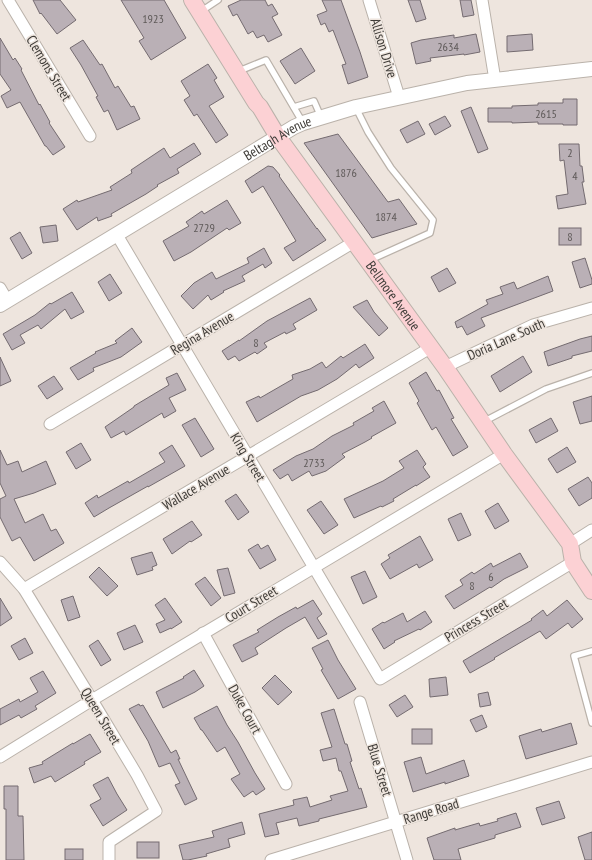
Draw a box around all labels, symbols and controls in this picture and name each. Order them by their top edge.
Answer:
house number: 1923 [142,11,164,26]
street label: Allison Drive [366,16,402,80]
street label: Clemons Street [22,32,76,104]
house number: 2634 [437,39,459,54]
house number: 2615 [535,106,557,121]
street label: Beltagh Avenue [240,112,314,164]
house number: 2 [567,145,573,160]
house number: 1876 [335,165,357,180]
house number: 4 [572,168,578,183]
house number: 1874 [375,209,397,224]
house number: 2729 [193,220,215,235]
house number: 8 [567,229,573,244]
street label: Bellmore Avenue [362,257,425,334]
street label: Regina Avenue [167,307,237,359]
street label: Doria Lane South [464,314,548,364]
house number: 8 [253,335,259,350]
street label: King Street [226,429,270,485]
house number: 2733 [303,455,325,470]
street label: Wallace Avenue [159,460,233,514]
house number: 6 [488,569,494,584]
house number: 8 [469,578,475,593]
street label: Court Street [221,581,281,627]
street label: Princess Street [441,594,511,646]
street label: Duke Court [224,681,266,737]
street label: Queen Street [77,684,125,748]
street label: Blue Street [364,742,396,798]
street label: Range Road [401,794,461,828]

